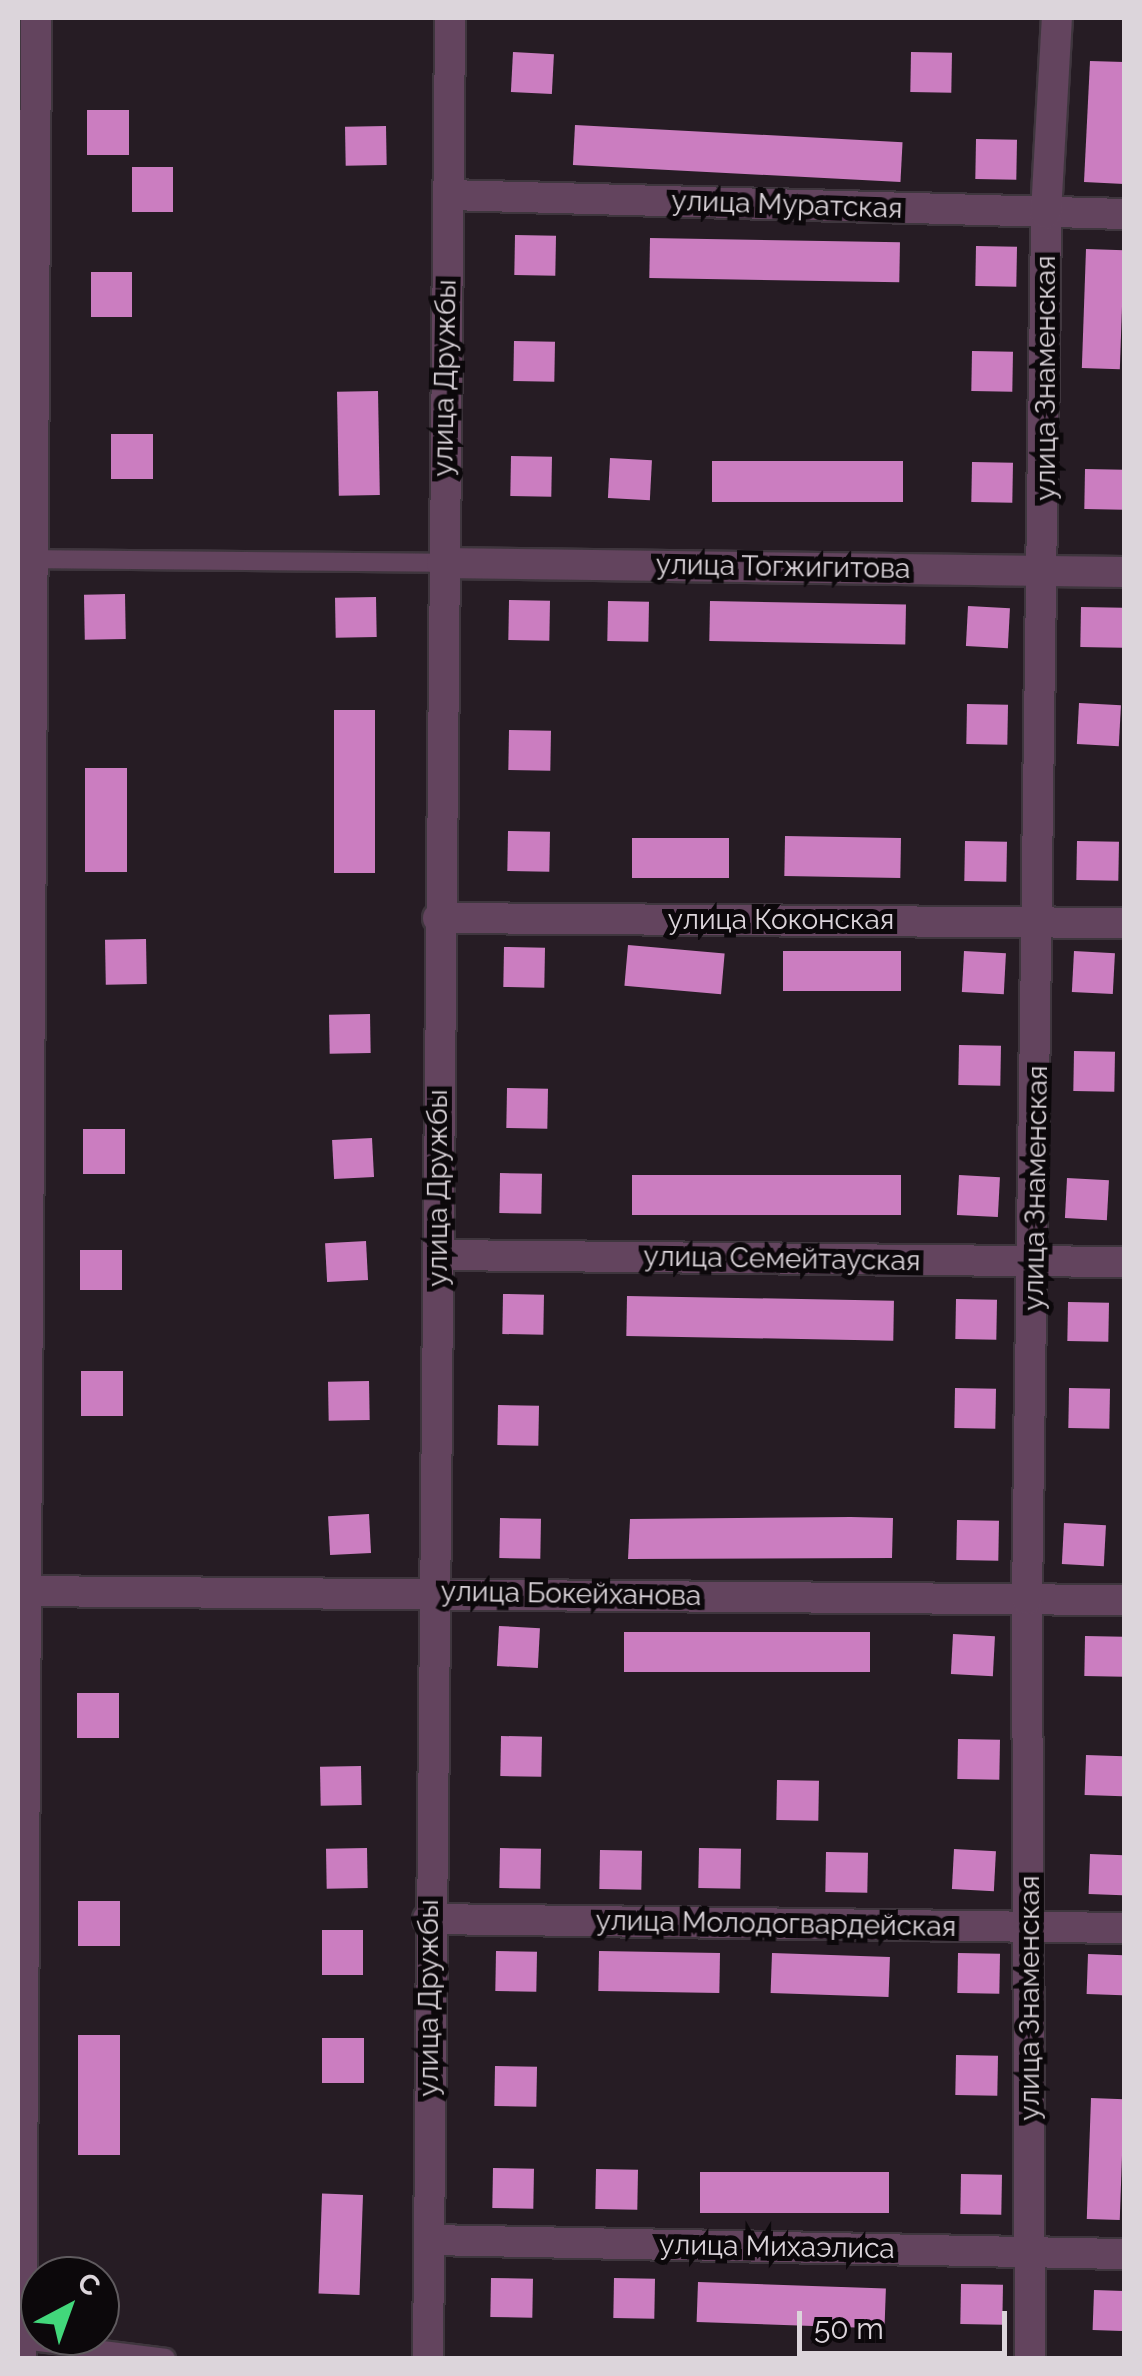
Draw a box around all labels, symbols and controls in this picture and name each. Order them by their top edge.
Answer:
street label: улица Муратская [671,184,903,226]
street label: улица Знаменская [1029,255,1063,501]
street label: улица Дружбы [426,279,464,477]
street label: улица Тогжигитова [655,548,911,586]
street label: улица Коконская [668,903,894,937]
street label: улица Знаменская [1017,1065,1055,1311]
street label: улица Дружбы [421,1089,455,1287]
street label: улица Семейтауская [643,1240,921,1278]
street label: улица Бокейханова [440,1575,702,1613]
street label: улица Знаменская [1013,1875,1047,2121]
street label: улица Дружбы [412,1899,446,2097]
street label: улица Молодогвардейская [595,1904,957,1944]
street label: улица Михаэлиса [659,2228,895,2266]
north arrow [20,2256,120,2356]
text: С [71,2266,107,2303]
scale bar [802,2291,1012,2353]
text: 50 m [814,2311,884,2346]

